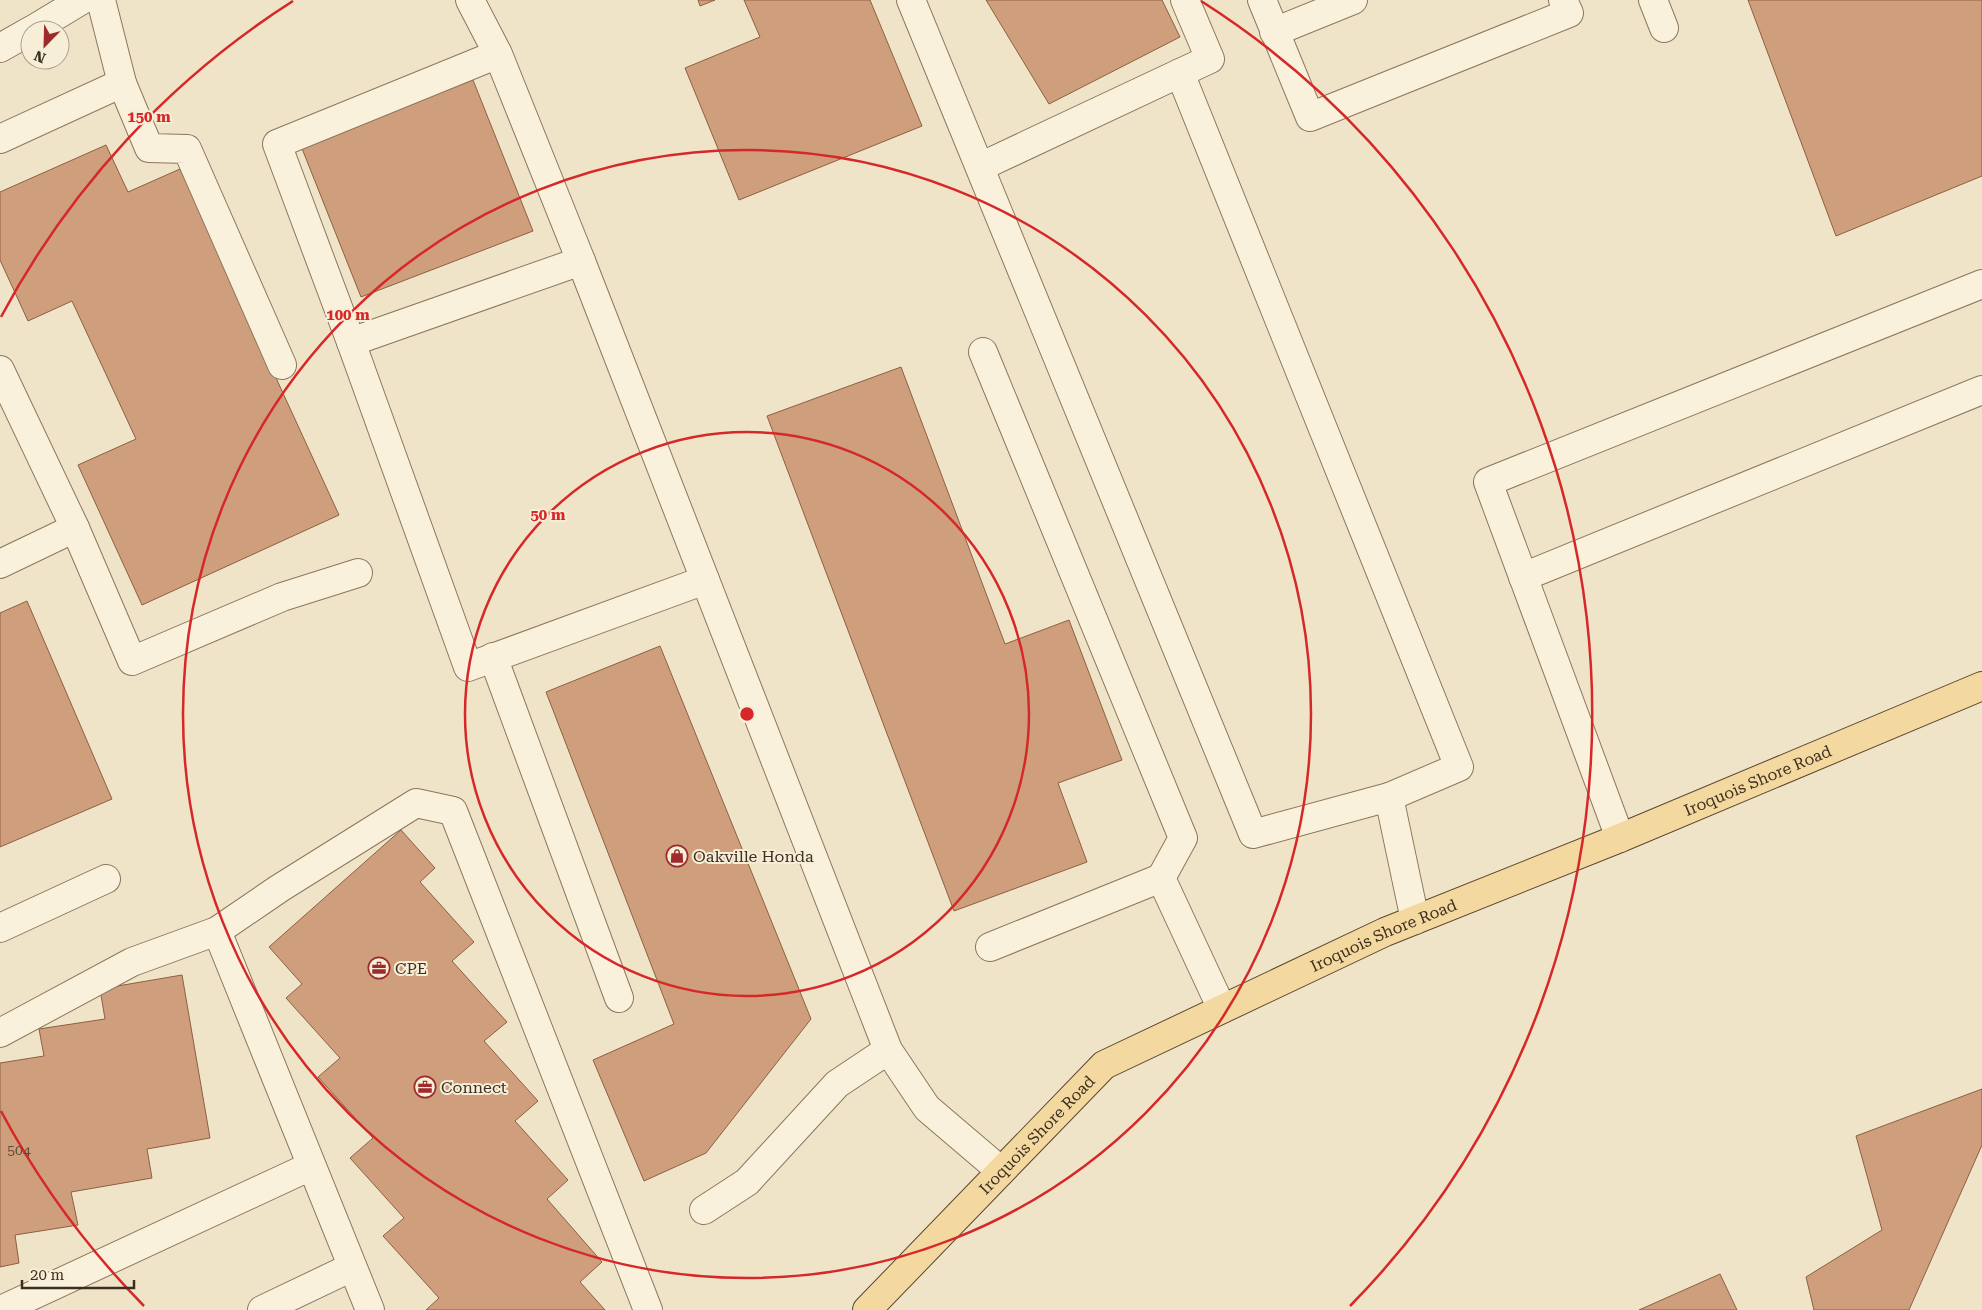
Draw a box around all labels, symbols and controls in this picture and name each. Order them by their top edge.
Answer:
north arrow [20,20,70,70]
text: N [32,47,48,66]
text: 150 m [127,108,171,126]
text: 100 m [326,306,370,324]
text: 50 m [530,506,566,524]
centre of rings [738,705,756,723]
street label: Iroquois Shore Road [1681,741,1834,820]
shop icon: Oakville Honda [665,844,689,868]
place label: Oakville Honda [693,847,814,866]
street label: Iroquois Shore Road [1307,895,1459,976]
office icon: CPE [367,956,391,980]
place label: CPE [395,959,427,978]
street label: Iroquois Shore Road [975,1072,1099,1198]
office icon: Connect [413,1075,437,1099]
place label: Connect [441,1078,507,1097]
house number: 504 [7,1142,31,1158]
scale bar [22,1258,135,1290]
text: 20 m [30,1266,65,1284]

